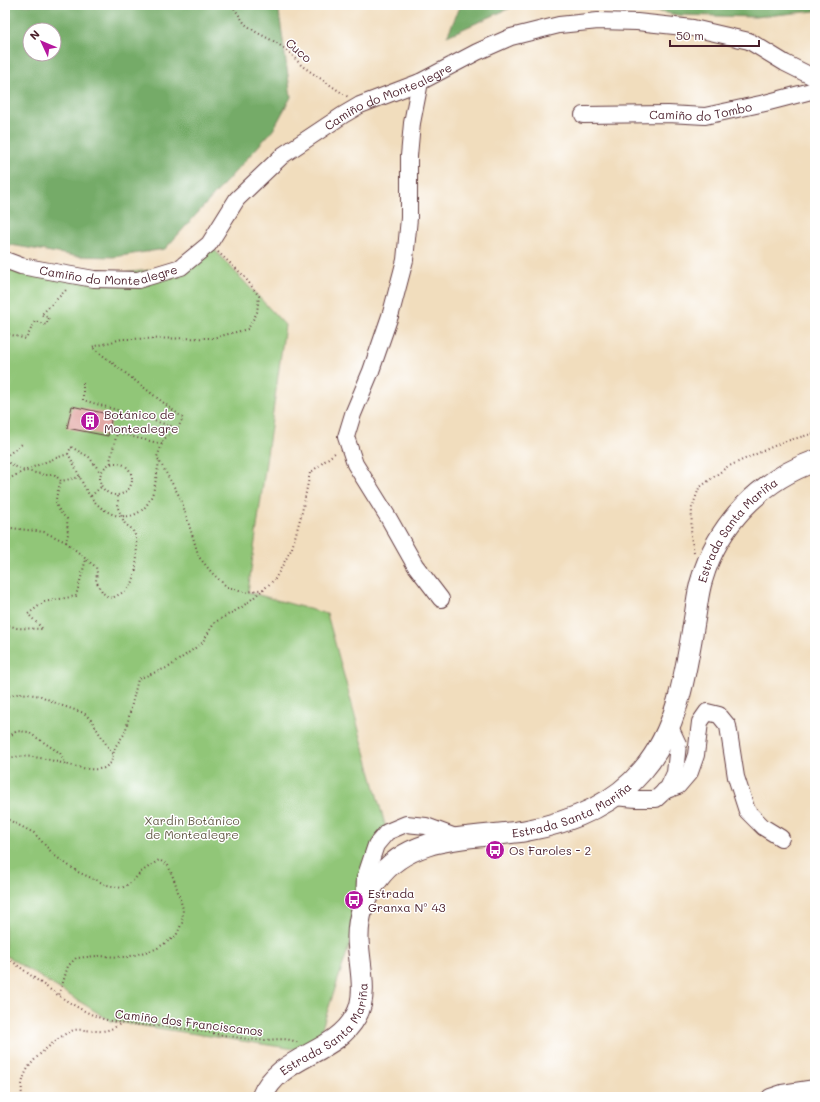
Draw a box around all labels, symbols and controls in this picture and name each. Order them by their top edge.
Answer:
north arrow [22,22,62,62]
scale bar [670,22,759,48]
text: N [26,26,43,43]
text: 50 m [676,27,704,43]
street label: Cuco [283,34,315,66]
street label: Camiño do Montealegre [321,59,455,133]
street label: Camiño do Tombo [649,98,753,124]
street label: Camiño do Montealegre [38,261,179,288]
place label: Botánico de Montealegre [104,406,178,436]
building icon: Botánico de Montealegre [79,410,101,432]
street label: Estrada Santa Mariña [693,474,780,584]
street label: Estrada Santa Mariña [511,778,634,841]
park label: Xardín Botánico de Montealegre [144,812,240,842]
bus stop icon: Os Faroles - 2 [484,839,506,861]
place label: Os Faroles - 2 [509,842,591,858]
place label: Estrada Granxa Nº 43 [368,885,445,915]
bus stop icon: Estrada Granxa Nº 43 [343,889,365,911]
street label: Estrada Santa Mariña [276,983,370,1078]
street label: Camiño dos Franciscanos [114,1005,264,1039]

